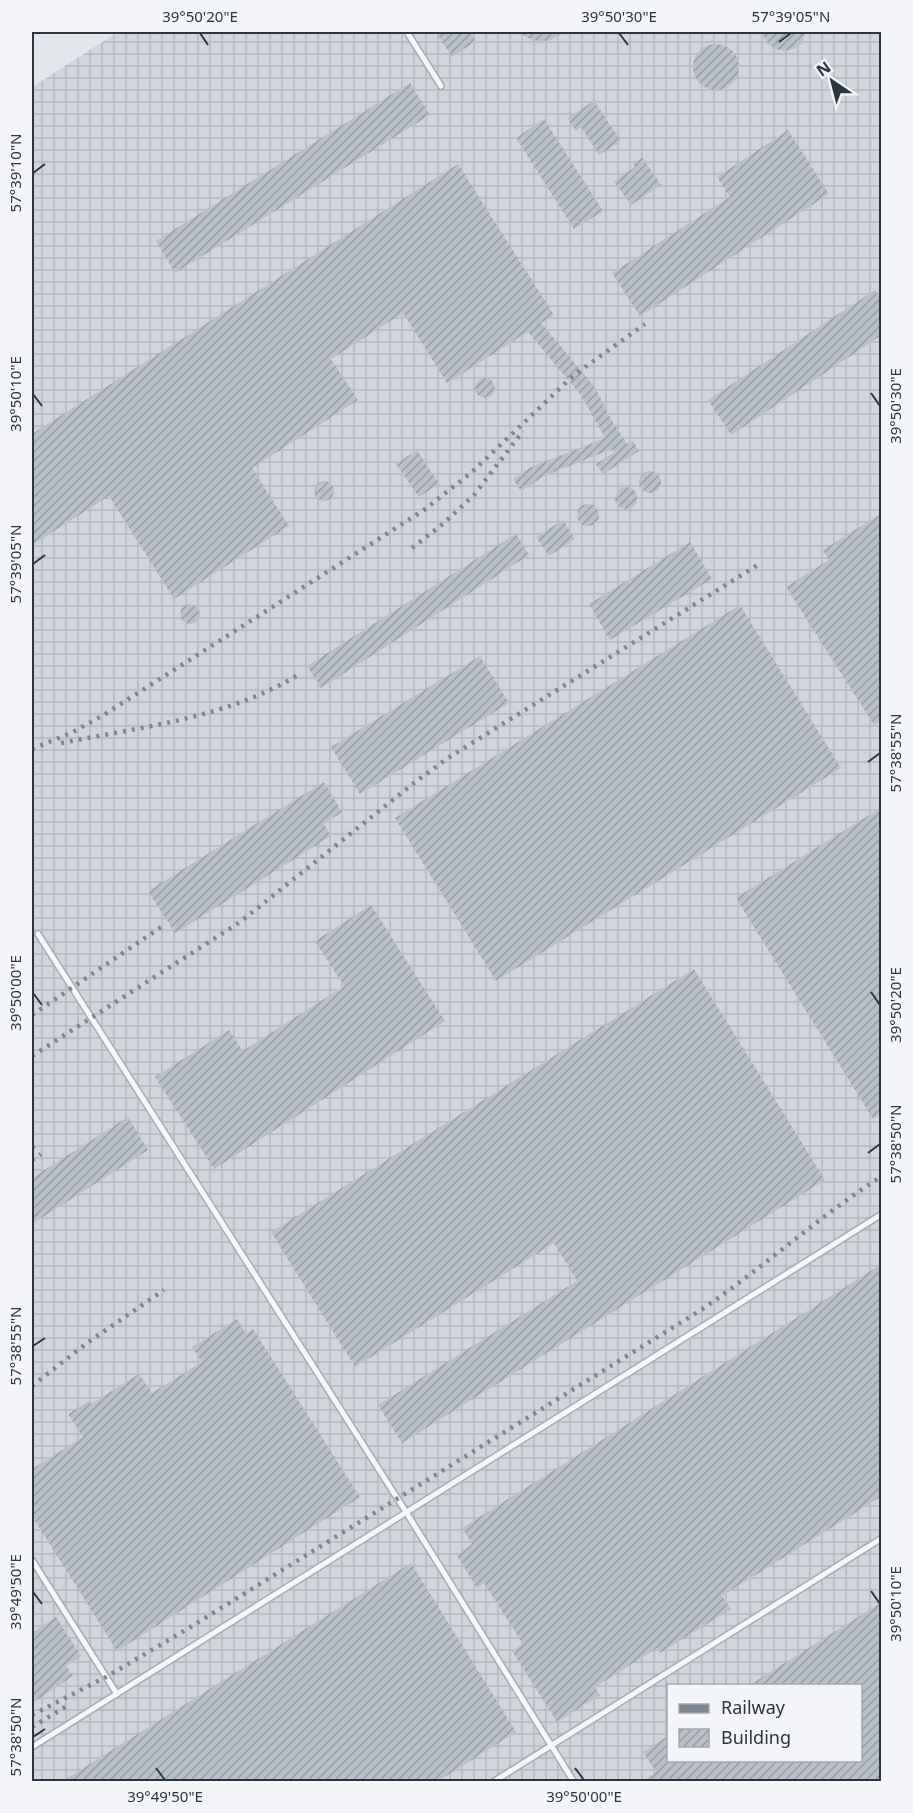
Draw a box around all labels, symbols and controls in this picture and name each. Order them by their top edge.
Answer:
text: 39°50'20"E [162,6,238,26]
text: 39°50'30"E [581,6,657,26]
text: 57°39'05"N [752,6,830,26]
north arrow [802,51,862,111]
text: N [812,56,835,81]
text: 57°39'10"N [5,134,25,212]
text: 39°50'10"E [5,356,25,432]
text: 39°50'30"E [885,368,905,444]
text: 57°39'05"N [5,525,25,603]
text: 57°38'55"N [885,714,905,792]
text: 39°50'00"E [5,955,25,1031]
text: 39°50'20"E [885,967,905,1043]
text: 57°38'50"N [885,1105,905,1183]
text: 57°38'55"N [5,1307,25,1385]
text: 39°49'50"E [5,1554,25,1630]
text: 39°50'10"E [885,1566,905,1642]
legend [667,1684,862,1762]
text: Railway [721,1695,786,1719]
text: 57°38'50"N [5,1698,25,1776]
text: Building [721,1725,791,1749]
text: 39°49'50"E [127,1786,203,1806]
text: 39°50'00"E [546,1786,622,1806]

